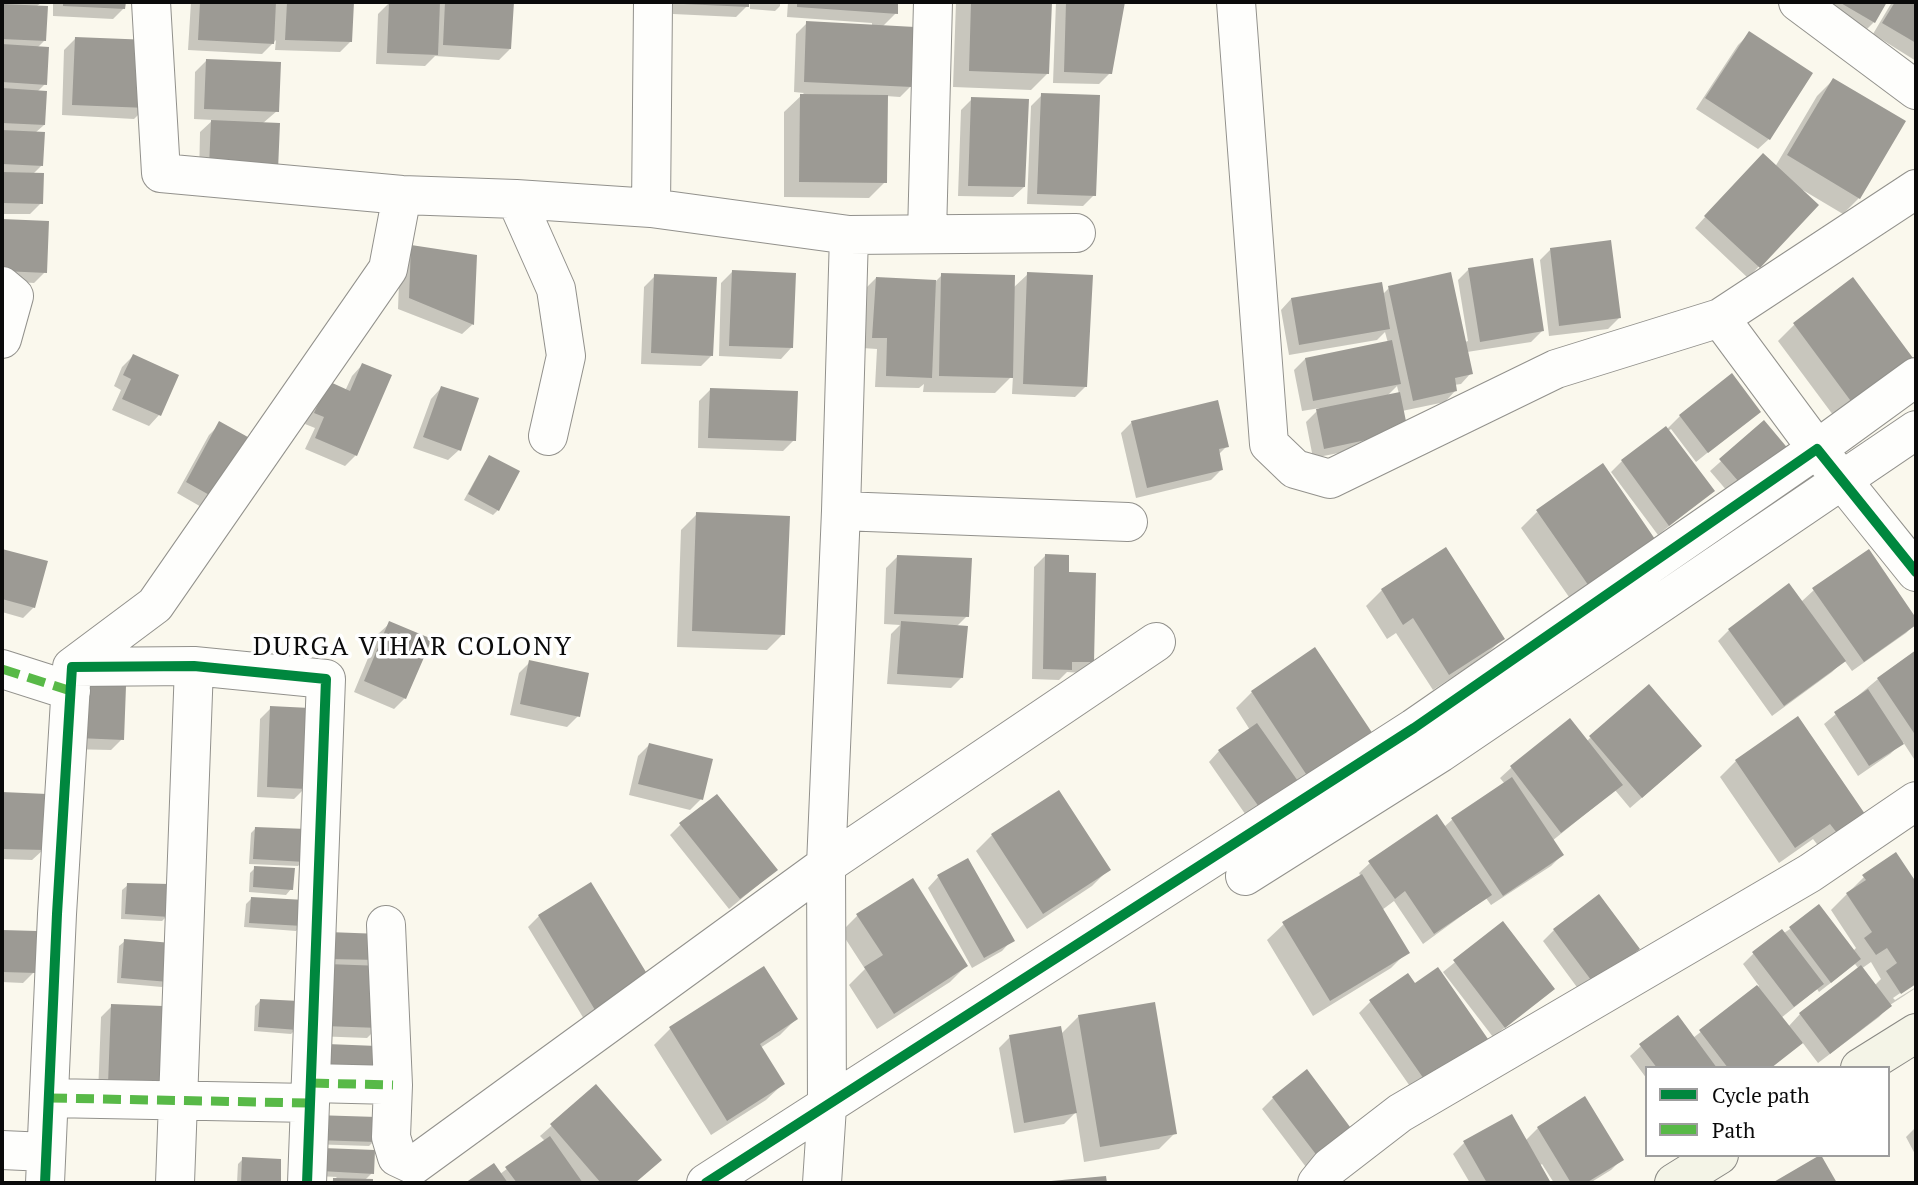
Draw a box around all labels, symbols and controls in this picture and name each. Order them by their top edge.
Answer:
district label: DURGA VIHAR COLONY [255,632,571,664]
legend [1645,1066,1890,1157]
text: Cycle path [1712,1081,1810,1109]
text: Path [1712,1116,1755,1144]

